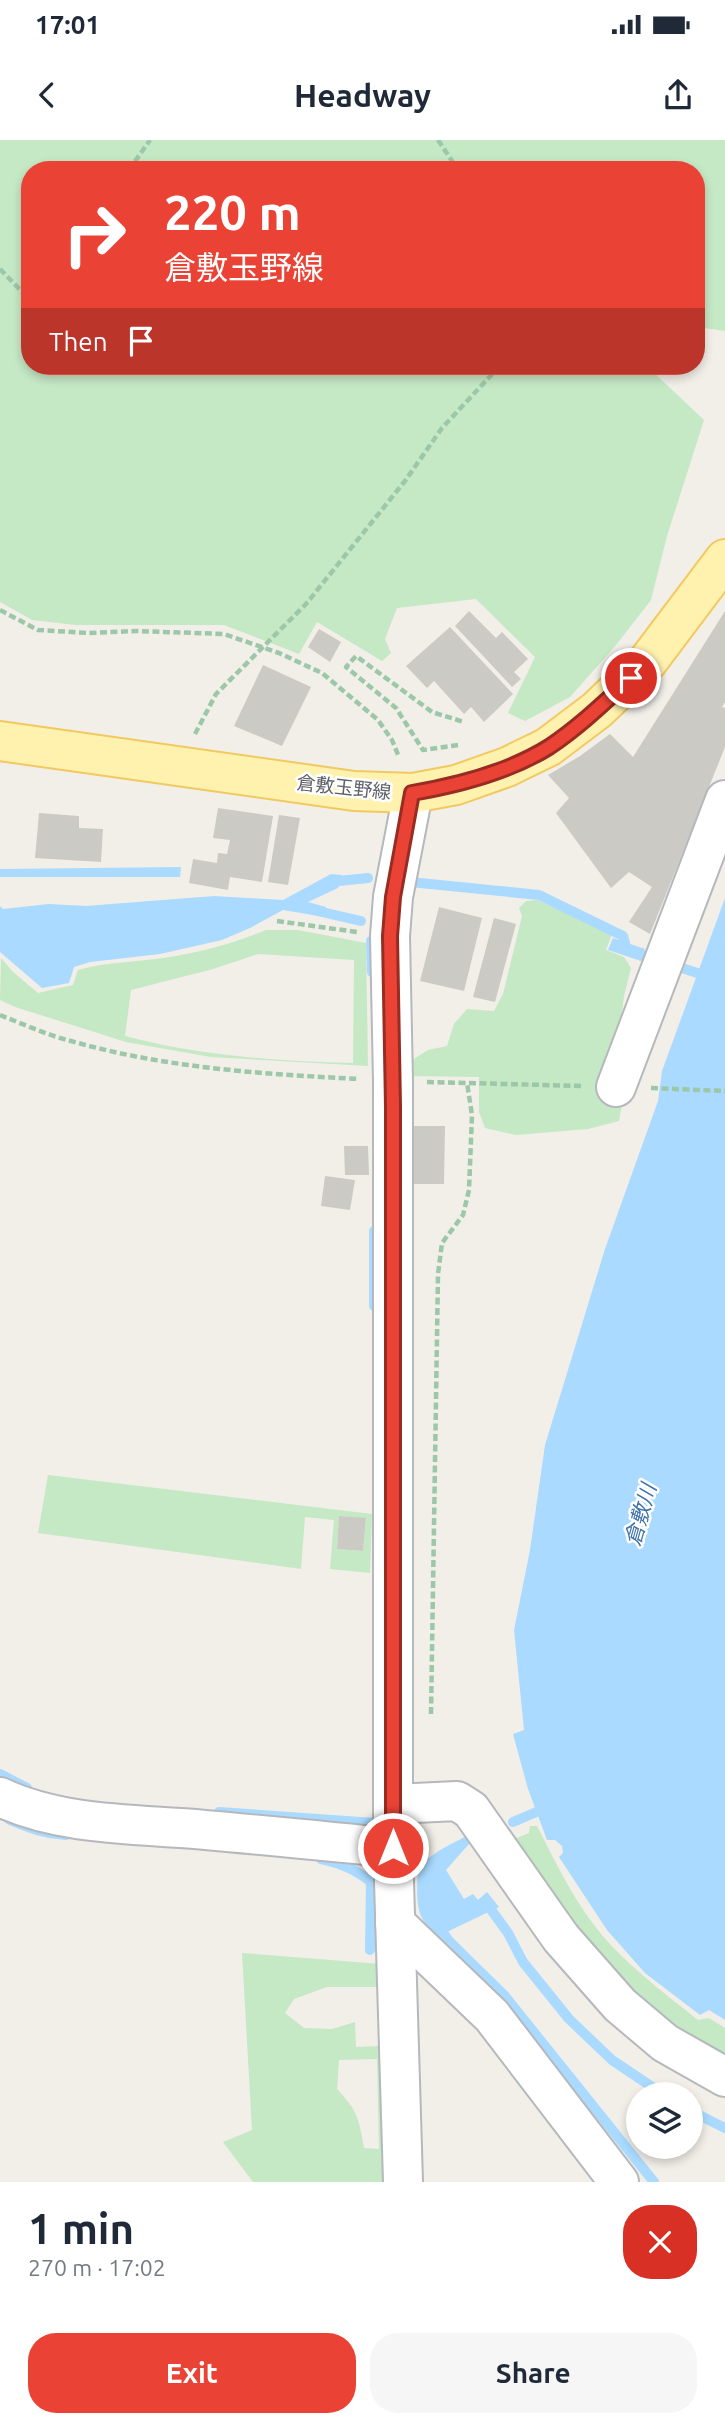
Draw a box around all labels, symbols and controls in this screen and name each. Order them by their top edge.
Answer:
text: 17:01 [35,10,100,39]
icon: back [28,76,66,114]
icon: share [659,76,697,114]
text: Headway [294,77,431,113]
text: 220 m [164,184,301,239]
icon: right [49,189,140,280]
text: 倉敷玉野線 [164,249,324,285]
icon: arrive [122,322,160,360]
text: Then [49,327,108,356]
pin [601,648,661,708]
icon: arrive [612,659,650,697]
street label: 倉敷玉野線 [296,771,392,803]
water label: 倉敷川 [620,1479,661,1548]
position arrow [356,1811,430,1885]
map controls [626,2082,703,2159]
button: layers [626,2082,703,2159]
text: 1 min [28,2205,134,2252]
button: close [623,2205,697,2279]
text: 270 m · 17:02 [28,2255,166,2280]
button: Exit [28,2333,356,2413]
button: Share [370,2333,697,2413]

